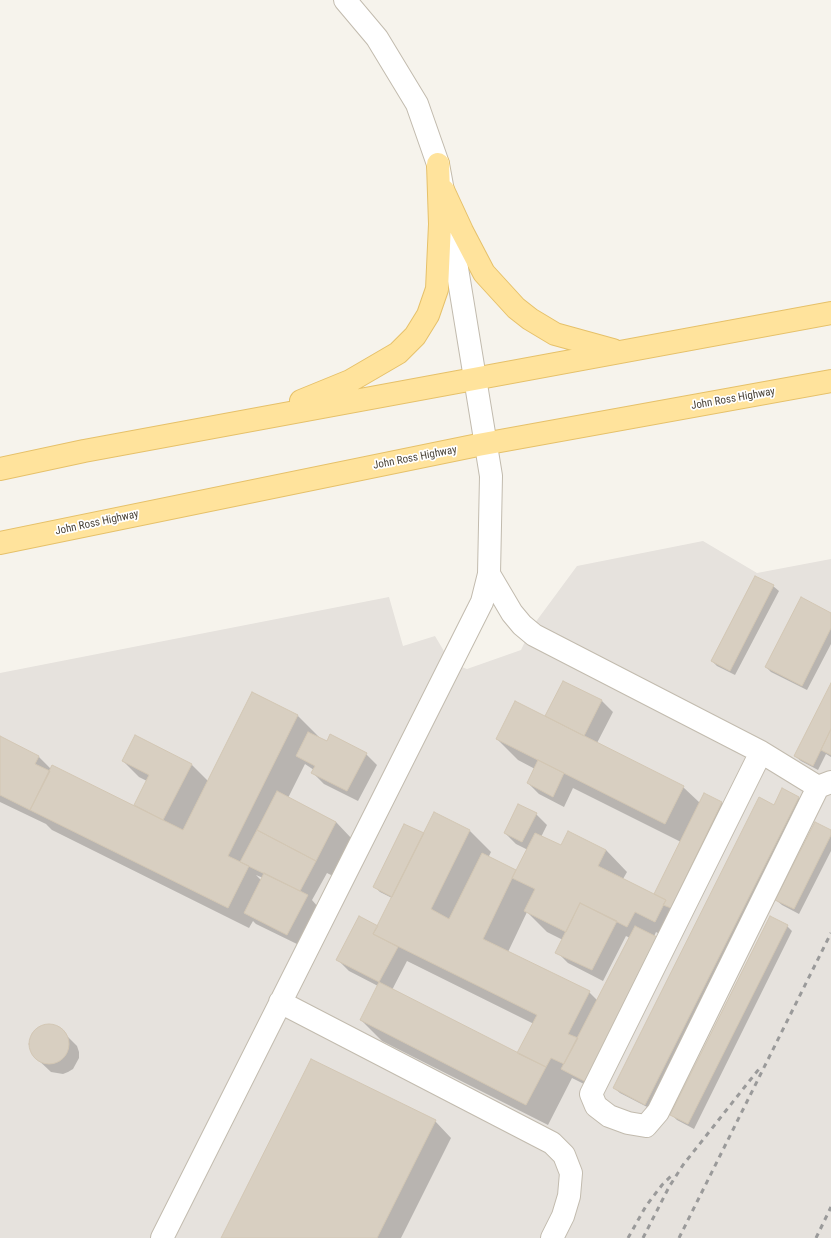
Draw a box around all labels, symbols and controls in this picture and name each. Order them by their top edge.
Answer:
street label: John Ross Highway [690,385,776,413]
street label: John Ross Highway [372,443,458,473]
street label: John Ross Highway [54,508,140,538]

